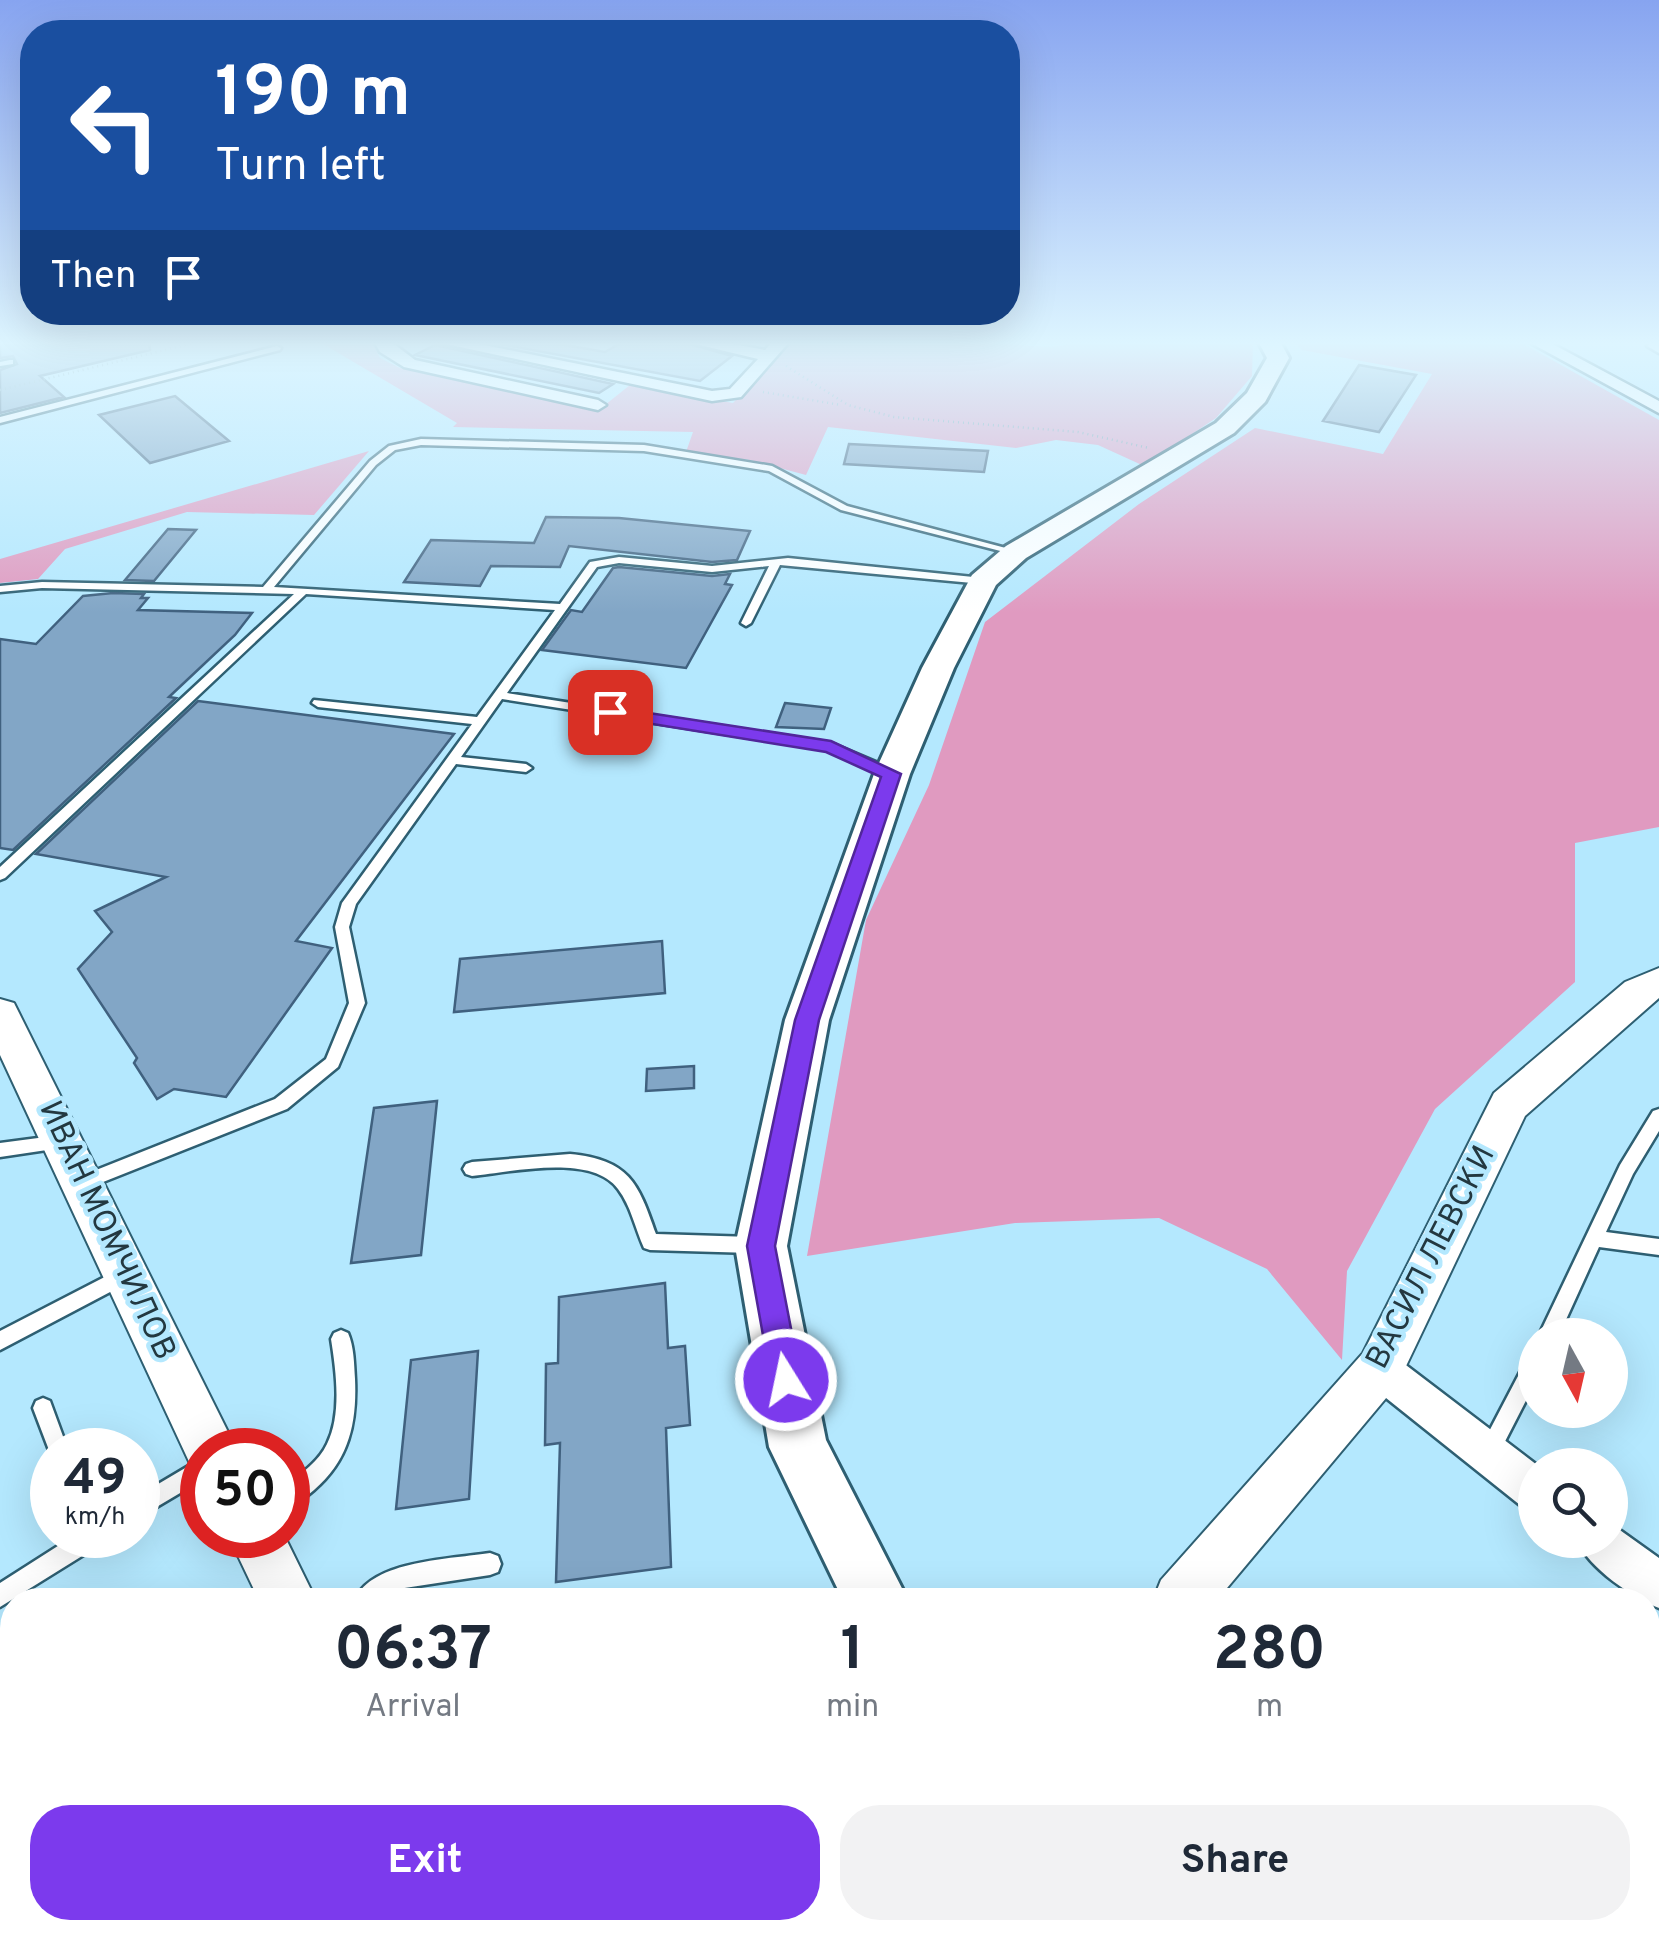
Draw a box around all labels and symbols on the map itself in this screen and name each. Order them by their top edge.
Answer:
pin [568,670,653,755]
street label: ИВАН МОМЧИЛОВ [29,1095,183,1367]
street label: ВАСИЛ ЛЕВСКИ [1359,1140,1505,1376]
north arrow [1518,1318,1628,1428]
position arrow [734,1328,838,1432]
speed limit sign: 50 [180,1428,310,1558]

